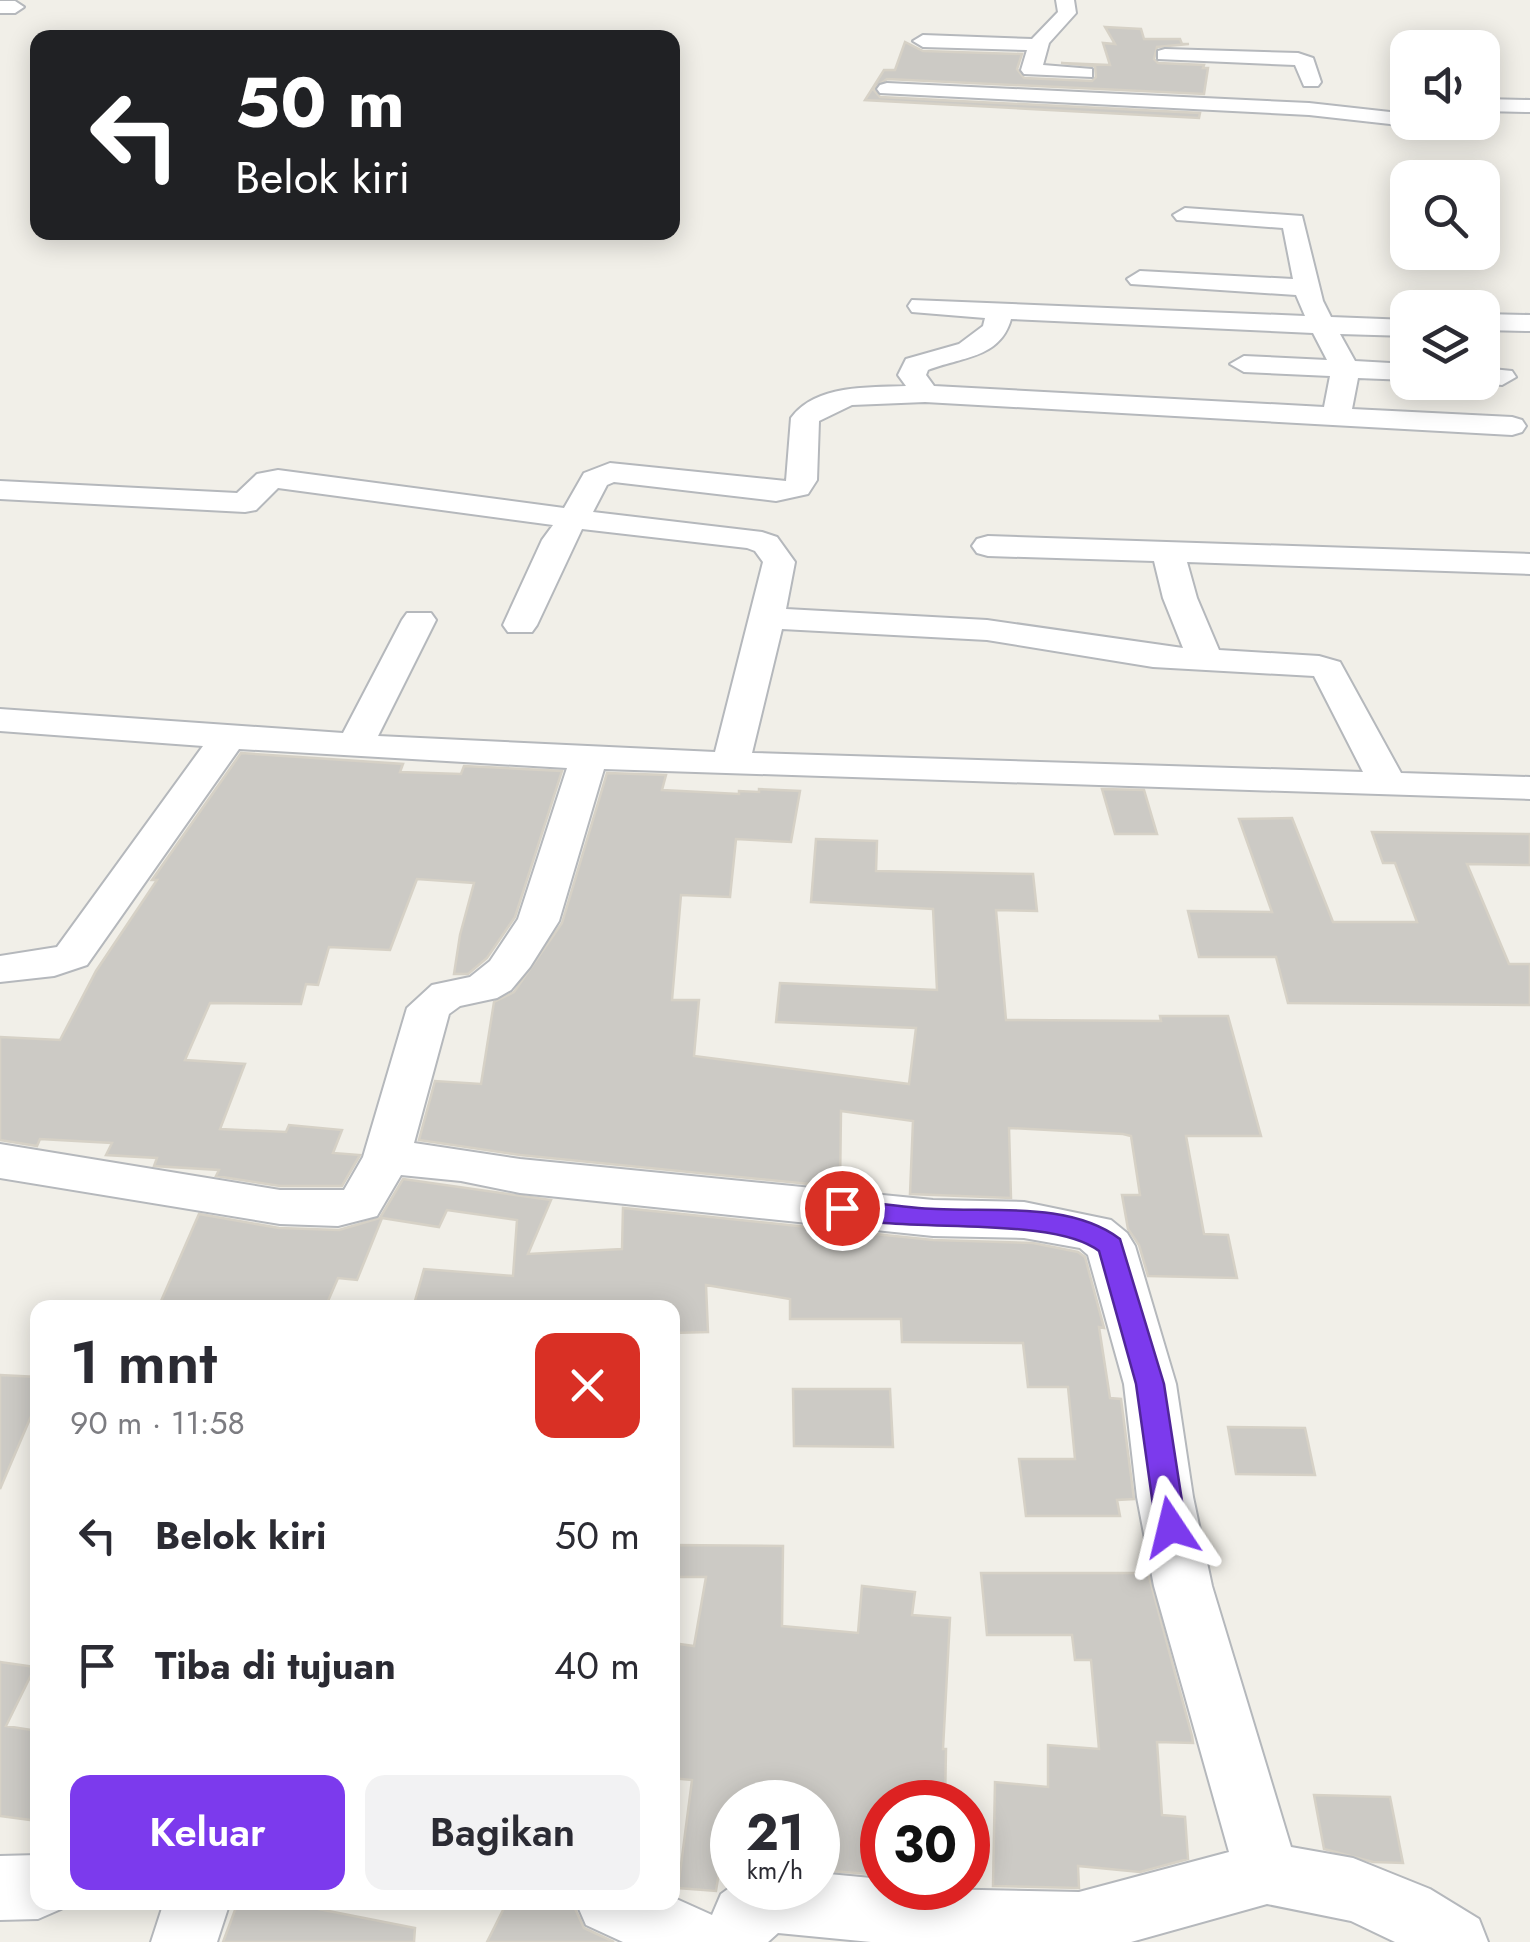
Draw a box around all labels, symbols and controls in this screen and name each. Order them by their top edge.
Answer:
map controls [1390,30,1500,400]
button: sound [1390,30,1500,140]
text: 50 m [235,52,405,153]
icon: left [70,70,200,200]
text: Belok kiri [235,145,410,210]
button: search [1390,160,1500,270]
button: layers [1390,290,1500,400]
pin [800,1166,885,1251]
icon: arrive [815,1181,870,1236]
text: 1 mnt [70,1319,217,1406]
button: close [535,1333,640,1438]
text: 90 m · 11:58 [70,1400,245,1446]
position arrow [1119,1475,1223,1579]
icon: left [70,1508,125,1563]
text: Belok kiri [155,1508,327,1563]
text: 50 m [555,1508,640,1563]
icon: arrive [70,1638,125,1693]
text: Tiba di tujuan [155,1638,396,1693]
text: 40 m [554,1638,640,1693]
button: Keluar [70,1775,345,1890]
button: Bagikan [365,1775,640,1890]
speed limit sign: 30 [860,1780,990,1910]
text: 21 [746,1796,804,1869]
text: km/h [747,1852,803,1888]

